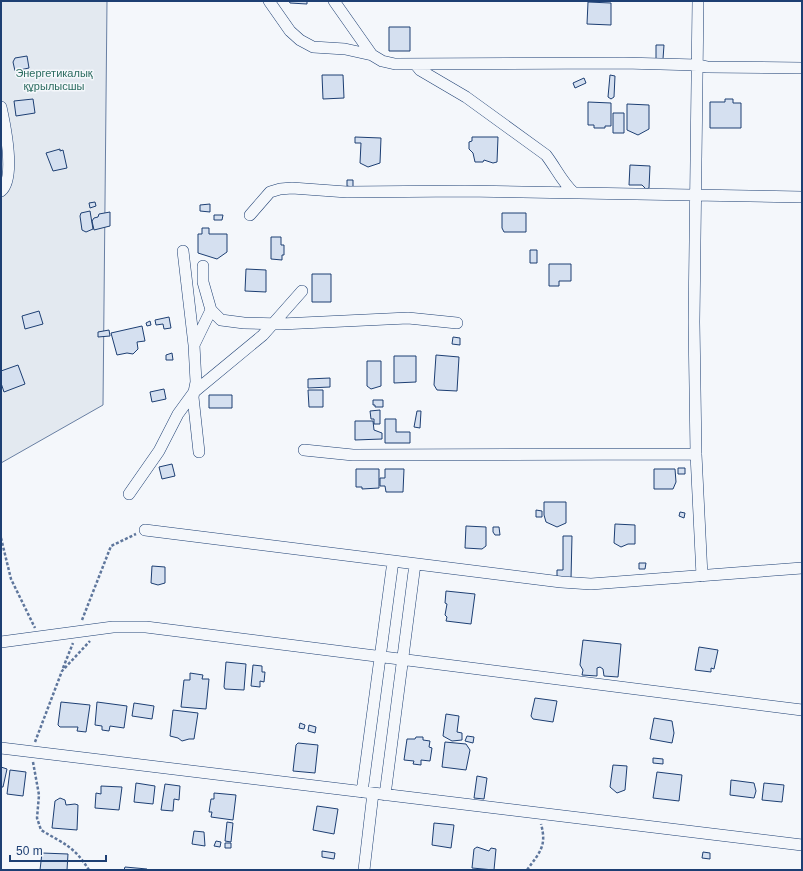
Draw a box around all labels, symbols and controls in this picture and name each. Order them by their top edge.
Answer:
park label: Энергетикалық құрылысшы [15,67,93,92]
scale bar [10,837,106,863]
text: 50 m [16,844,43,858]

